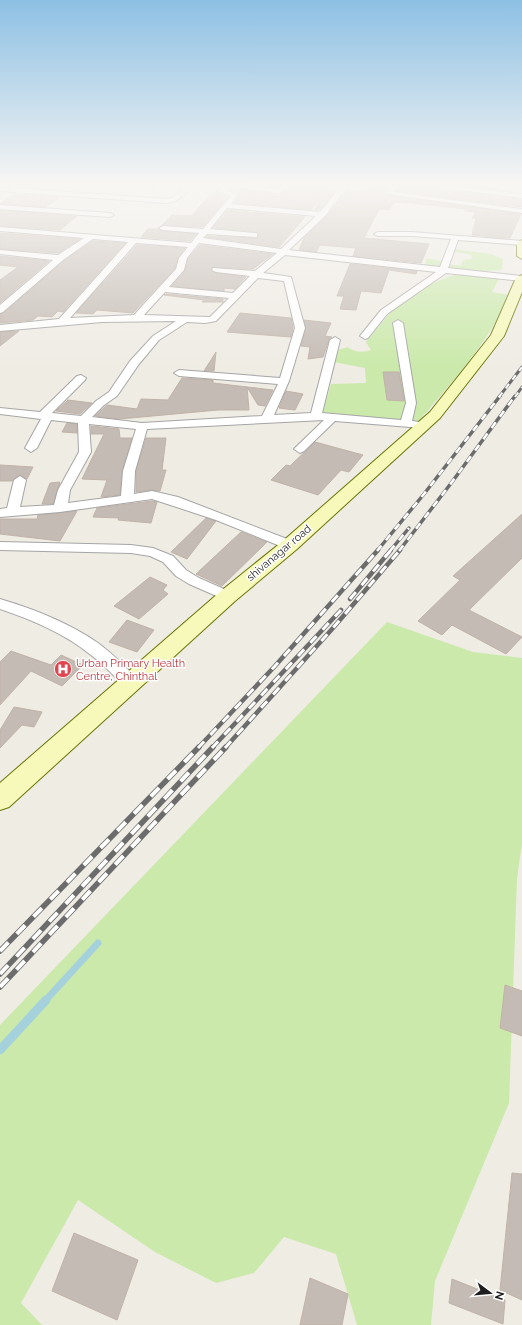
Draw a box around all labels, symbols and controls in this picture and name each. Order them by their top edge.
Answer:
street label: shivanagar road [244,522,314,584]
place label: Urban Primary Health Centre, Chinthal [76,657,185,683]
hospital icon: Urban Primary Health Centre, Chinthal [53,659,73,679]
north arrow [470,1273,510,1313]
text: N [492,1290,507,1301]

